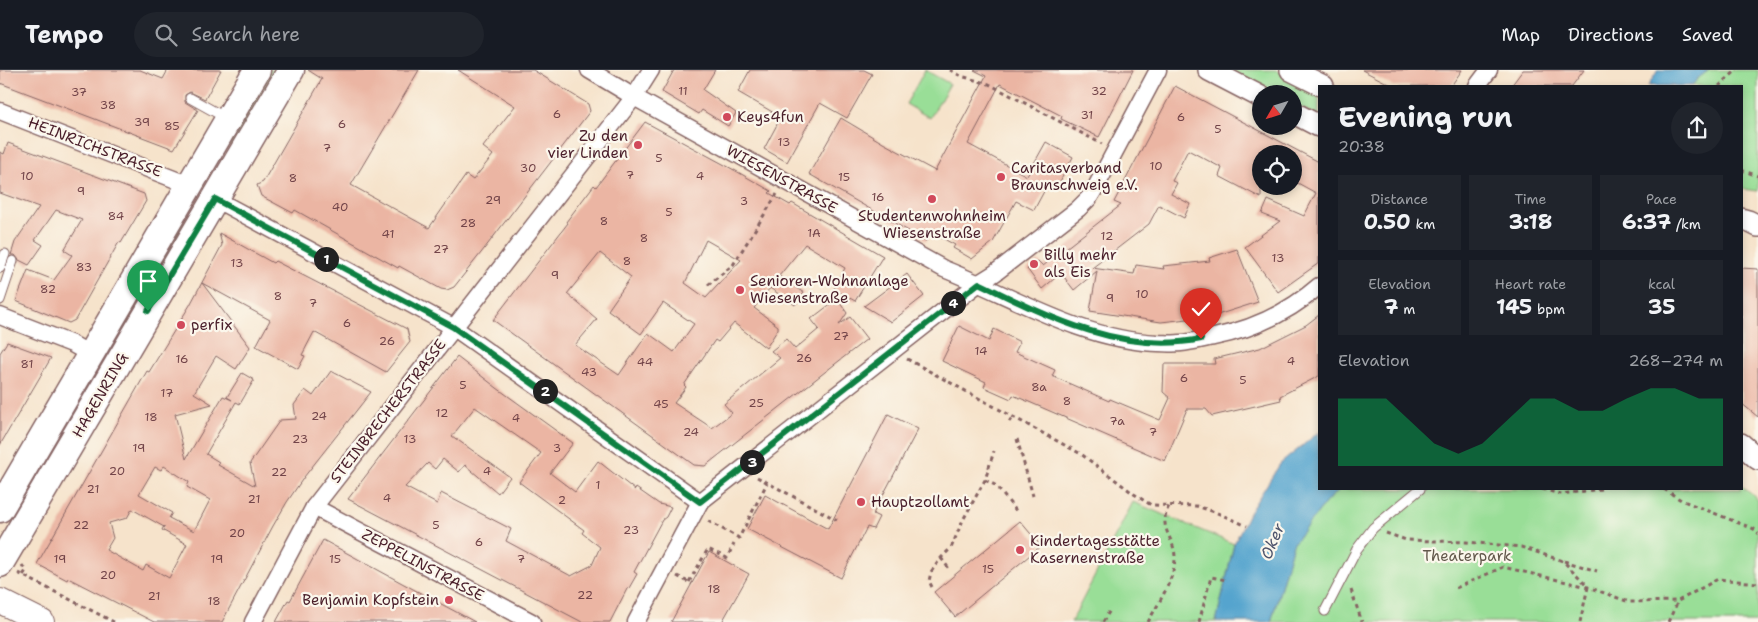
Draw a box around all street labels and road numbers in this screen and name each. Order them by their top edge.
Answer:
street label: HEINRICHSTRASSE [25,112,165,182]
street label: WIESENSTRASSE [723,140,841,218]
street label: STEINBRECHERSTRASSE [325,335,451,487]
street label: HAGENRING [68,349,132,441]
street label: ZEPPELINSTRASSE [358,524,488,606]

